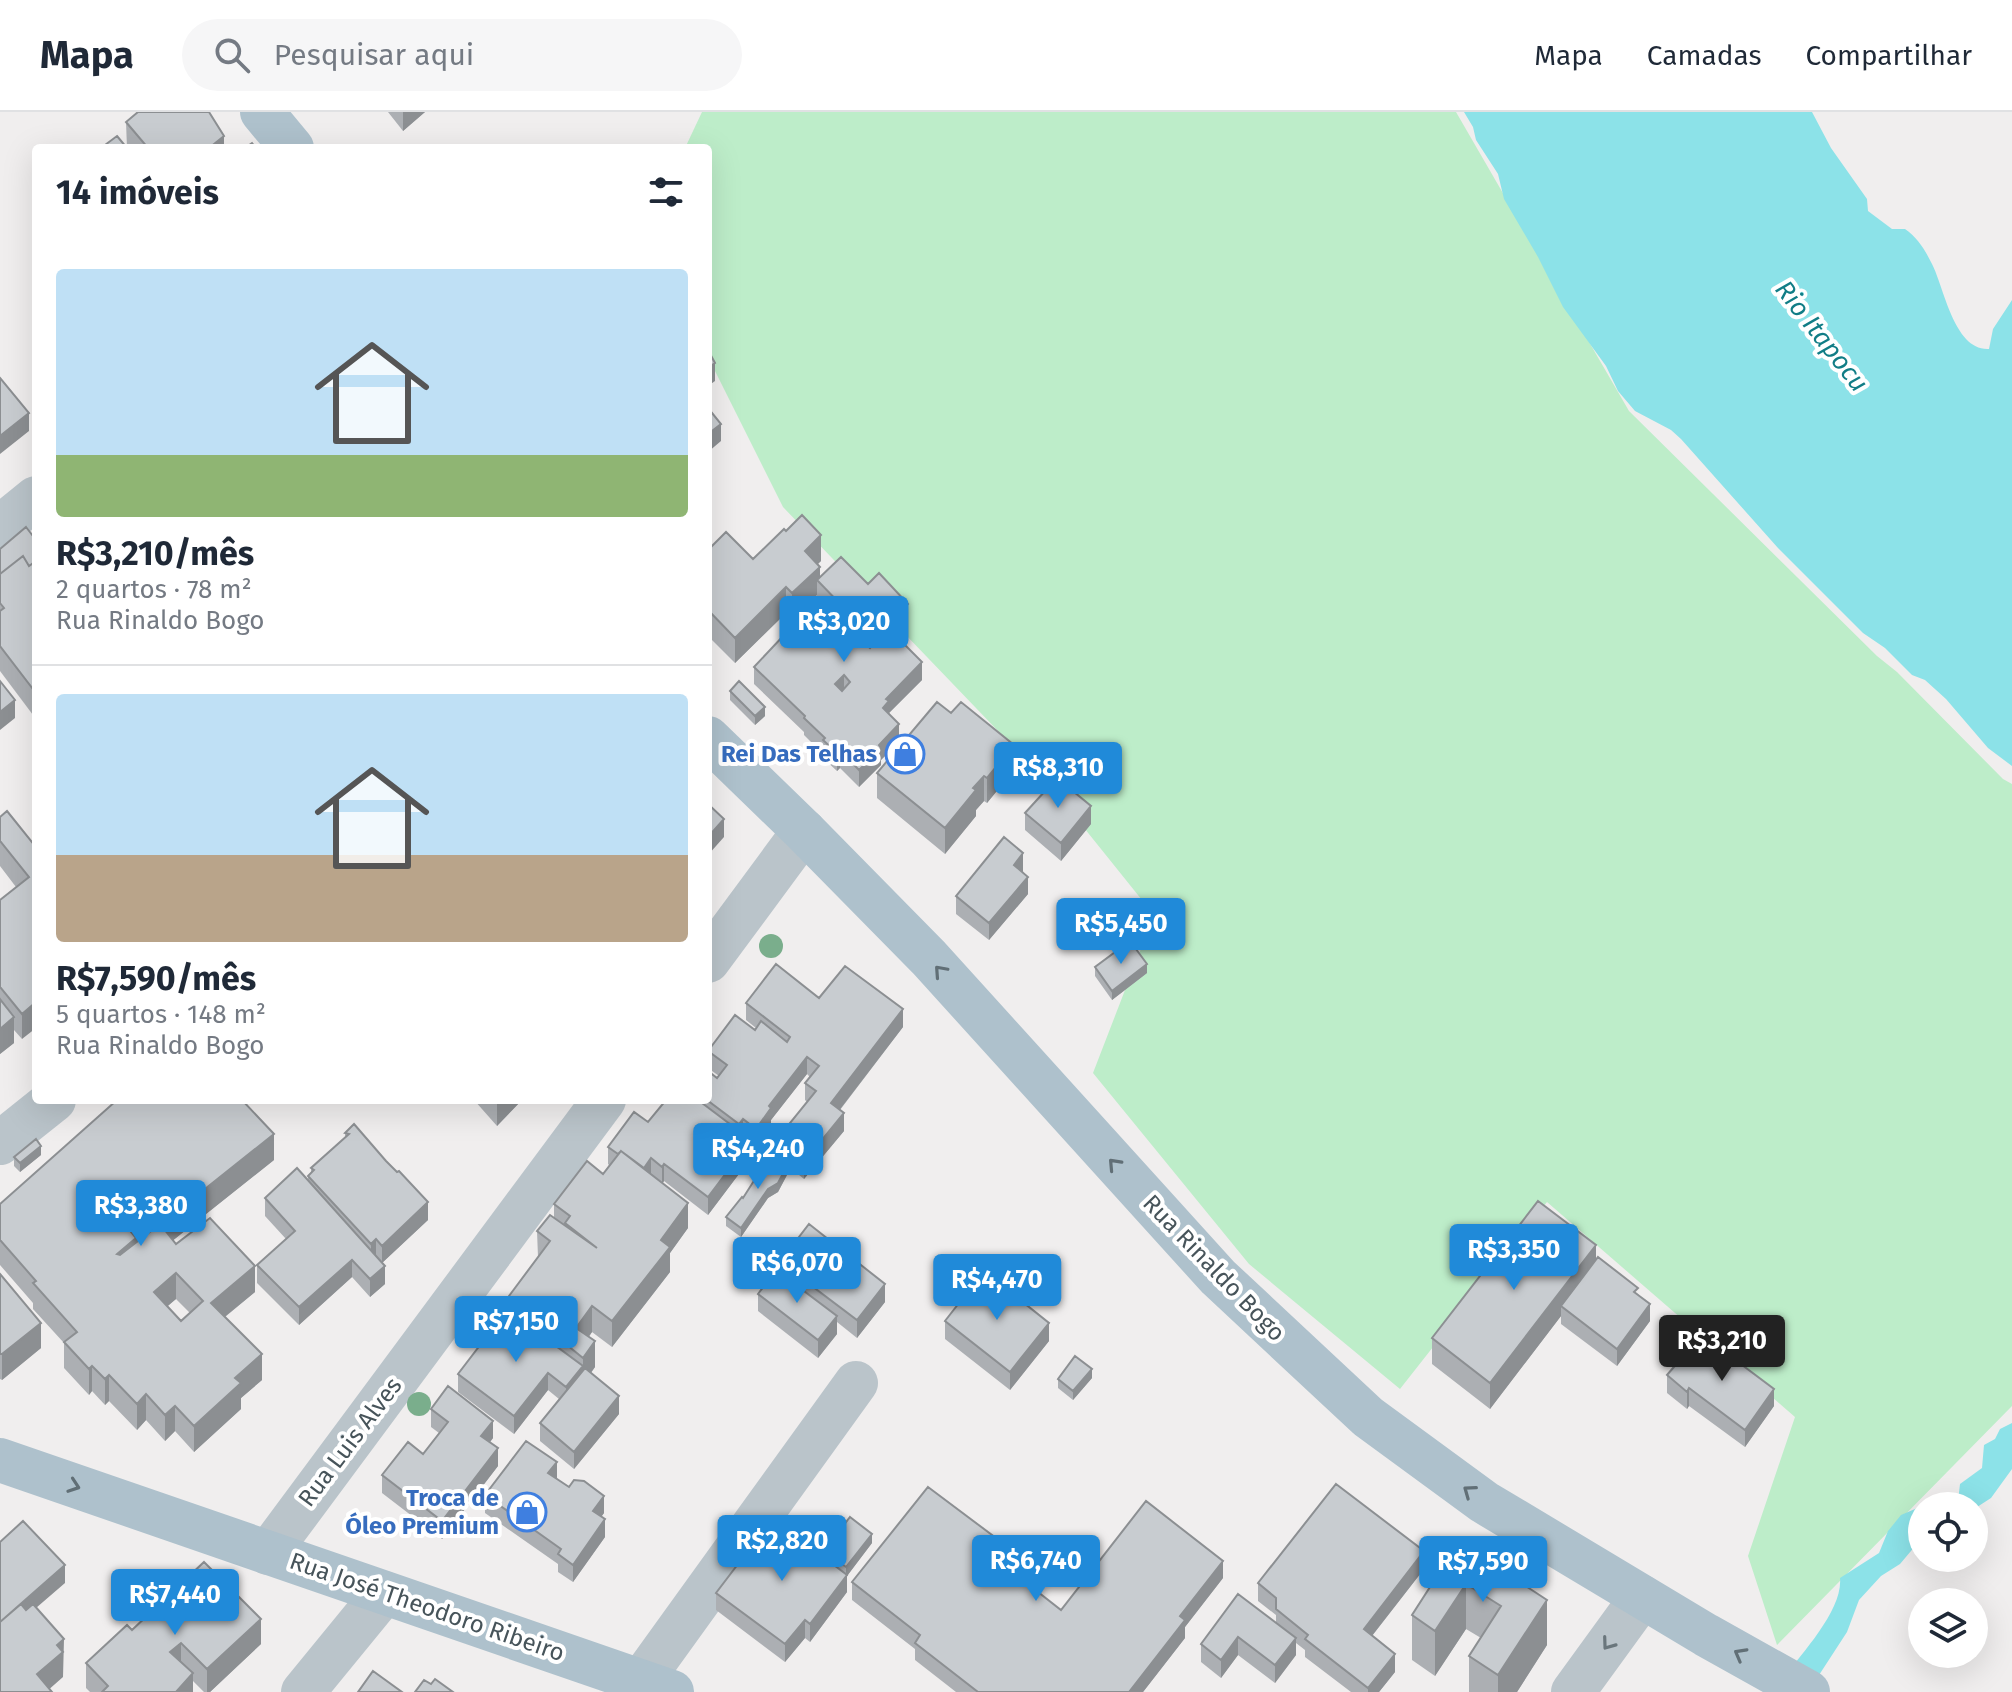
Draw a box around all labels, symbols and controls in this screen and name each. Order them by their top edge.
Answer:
search box [182,19,742,91]
text: Mapa [40,32,134,78]
icon: search [210,33,254,77]
text: Pesquisar aqui [274,37,474,73]
text: Mapa [1534,39,1603,72]
text: Camadas [1647,39,1761,72]
text: Compartilhar [1805,39,1972,72]
icon: filters [644,170,688,214]
text: 14 imóveis [56,172,219,213]
water label: Rio Itapocu [1769,274,1875,398]
icon: home [300,321,444,465]
text: R$3,210/mês [56,533,254,574]
text: 2 quartos · 78 m² [56,574,252,605]
pin: R$3,020 [770,596,918,664]
text: Rua Rinaldo Bogo [56,605,264,636]
text: R$3,020 [797,606,891,637]
shop icon: Rei Das Telhas [884,733,926,775]
place label: Rei Das Telhas [721,740,877,768]
pin: R$8,310 [984,742,1132,810]
icon: home [300,746,444,890]
text: R$8,310 [1012,752,1104,783]
pin: R$5,450 [1047,898,1195,966]
text: R$5,450 [1074,908,1168,939]
text: R$7,590/mês [56,958,256,999]
one-way arrow [935,965,950,980]
text: 5 quartos · 148 m² [56,999,266,1030]
text: Rua Rinaldo Bogo [56,1030,264,1061]
pin: R$4,240 [684,1123,832,1191]
text: R$4,240 [711,1133,805,1164]
one-way arrow [1110,1158,1124,1173]
pin: R$3,380 [67,1180,215,1248]
street label: Rua Rinaldo Bogo [1137,1189,1291,1347]
text: R$3,380 [94,1190,188,1221]
pin: R$3,350 [1440,1224,1588,1292]
text: R$3,350 [1468,1234,1560,1265]
pin: R$6,070 [723,1237,871,1305]
text: R$6,070 [751,1247,843,1278]
pin: R$4,470 [923,1254,1071,1322]
text: R$4,470 [951,1264,1043,1295]
pin: R$7,150 [442,1296,590,1364]
text: R$7,150 [473,1306,559,1337]
pin: R$3,210 [1648,1315,1796,1383]
text: R$3,210 [1677,1325,1767,1356]
street label: Rua Luis Alves [292,1372,408,1512]
one-way arrow [66,1476,80,1492]
place label: Troca de Óleo Premium [345,1484,499,1540]
one-way arrow [1463,1486,1478,1501]
shop icon: Troca de Óleo Premium [506,1491,548,1533]
map controls [1908,1492,1988,1668]
button: locate [1908,1492,1988,1572]
pin: R$2,820 [708,1515,856,1583]
text: R$2,820 [735,1525,829,1556]
pin: R$6,740 [962,1535,1110,1603]
pin: R$7,590 [1409,1536,1557,1604]
text: R$6,740 [990,1545,1082,1576]
text: R$7,590 [1437,1546,1529,1577]
street label: Rua José Theodoro Ribeiro [286,1547,568,1667]
pin: R$7,440 [101,1569,249,1637]
text: R$7,440 [129,1579,221,1610]
button: layers [1908,1588,1988,1668]
one-way arrow [1603,1636,1617,1650]
one-way arrow [1734,1648,1749,1664]

